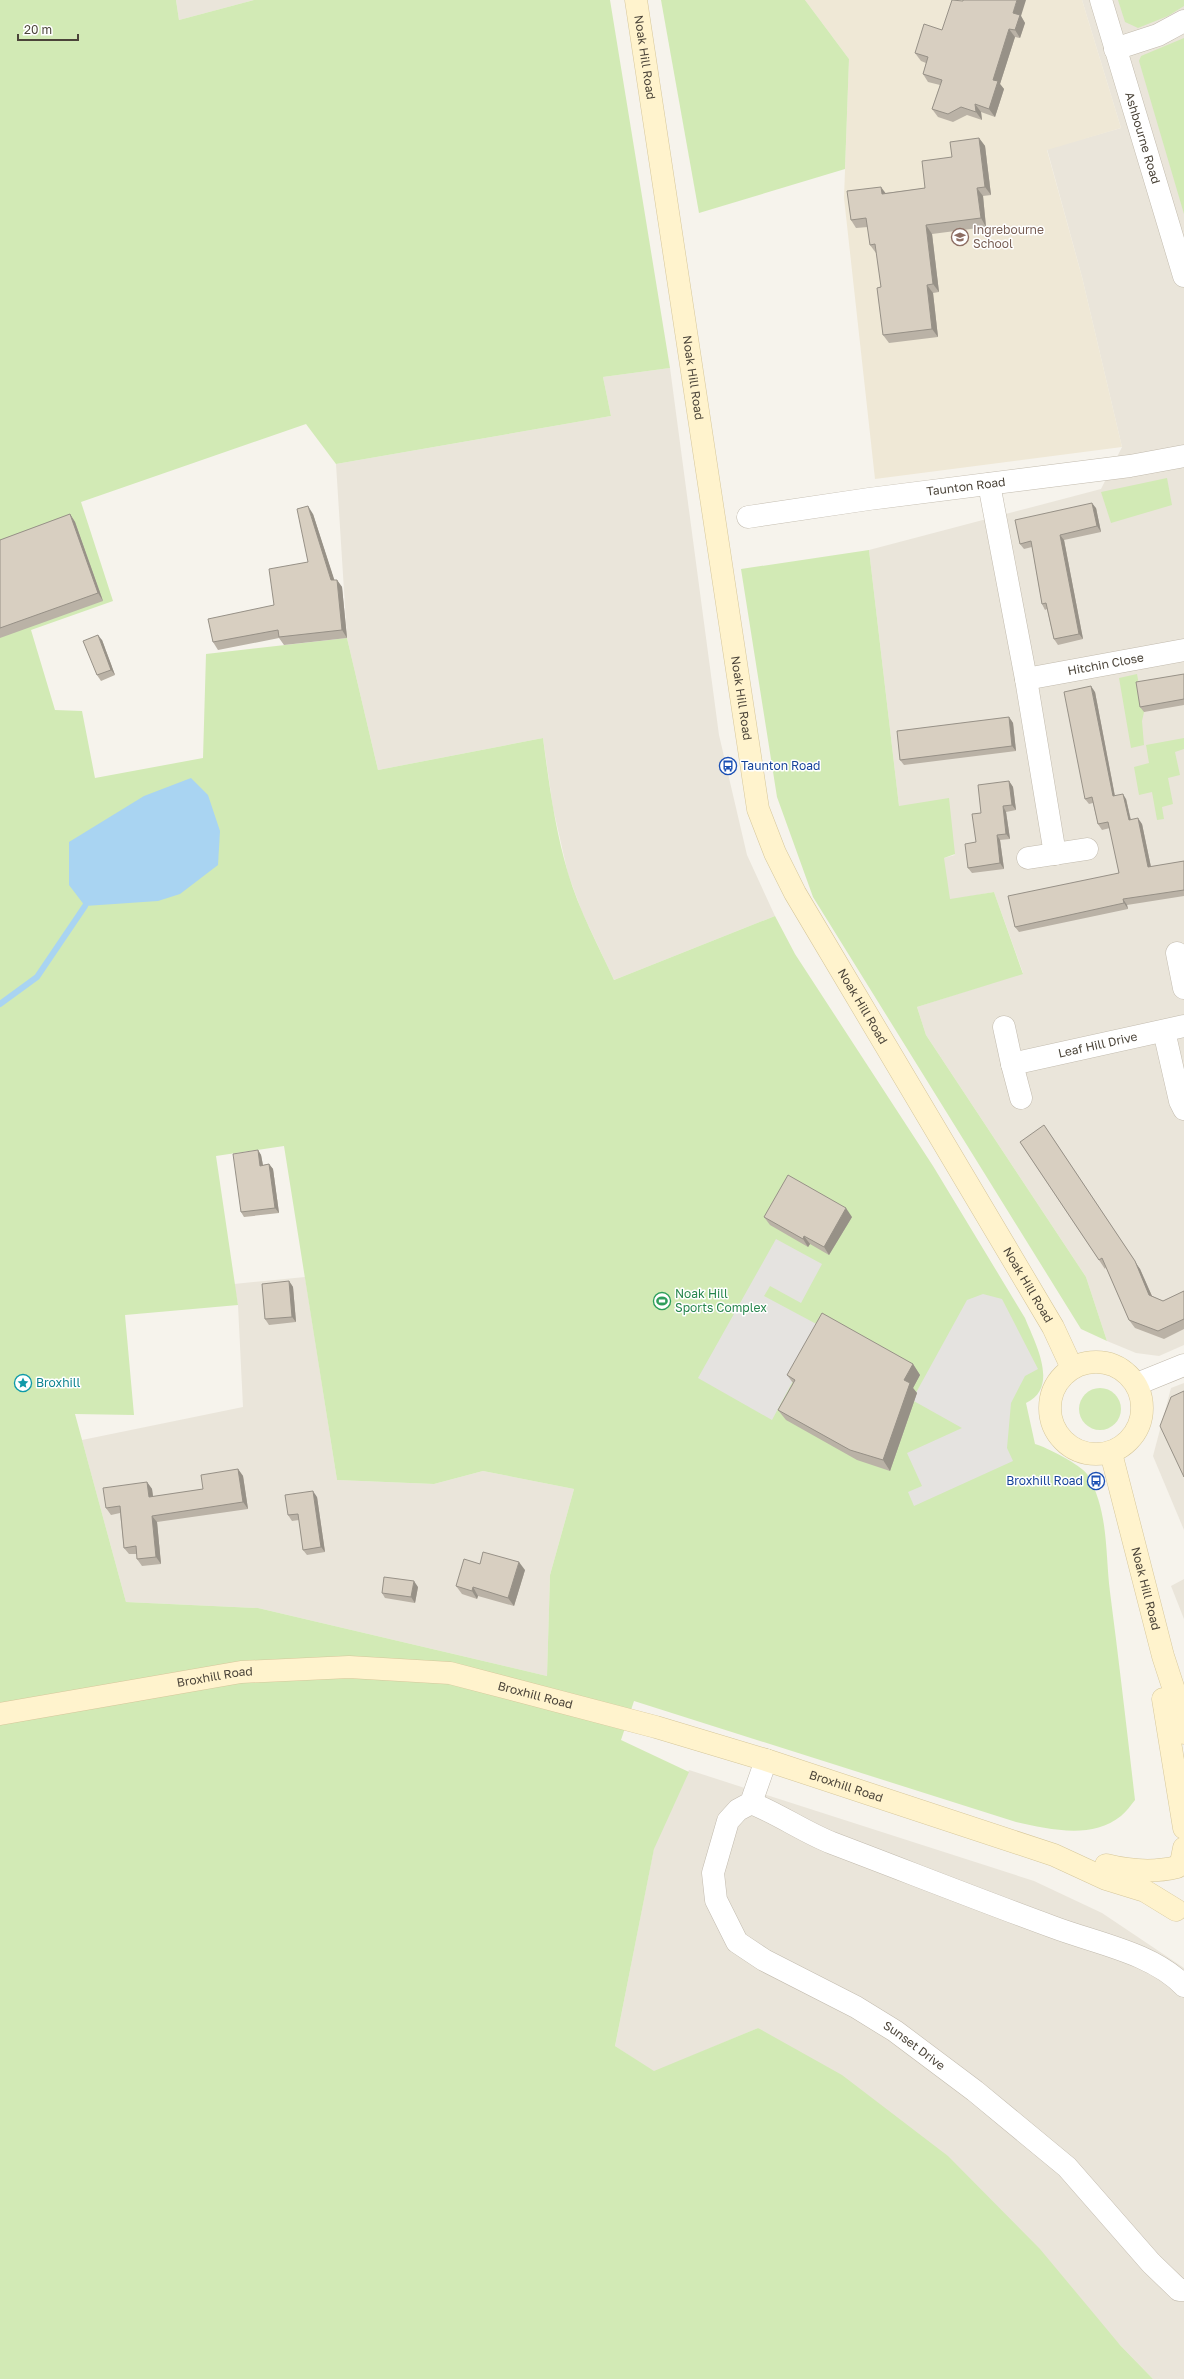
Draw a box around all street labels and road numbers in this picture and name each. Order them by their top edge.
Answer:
street label: Noak Hill Road [631,14,659,101]
street label: Ashbourne Road [1122,90,1164,185]
street label: Noak Hill Road [680,334,707,421]
street label: Taunton Road [925,474,1006,499]
street label: Hitchin Close [1066,650,1145,678]
street label: Noak Hill Road [728,655,756,741]
street label: Noak Hill Road [835,966,891,1047]
street label: Leaf Hill Drive [1057,1029,1139,1061]
street label: Noak Hill Road [1000,1244,1057,1325]
street label: Noak Hill Road [1128,1545,1164,1632]
street label: Broxhill Road [175,1663,253,1690]
street label: Broxhill Road [496,1678,574,1712]
street label: Broxhill Road [807,1767,885,1805]
street label: Sunset Drive [881,2018,948,2073]

